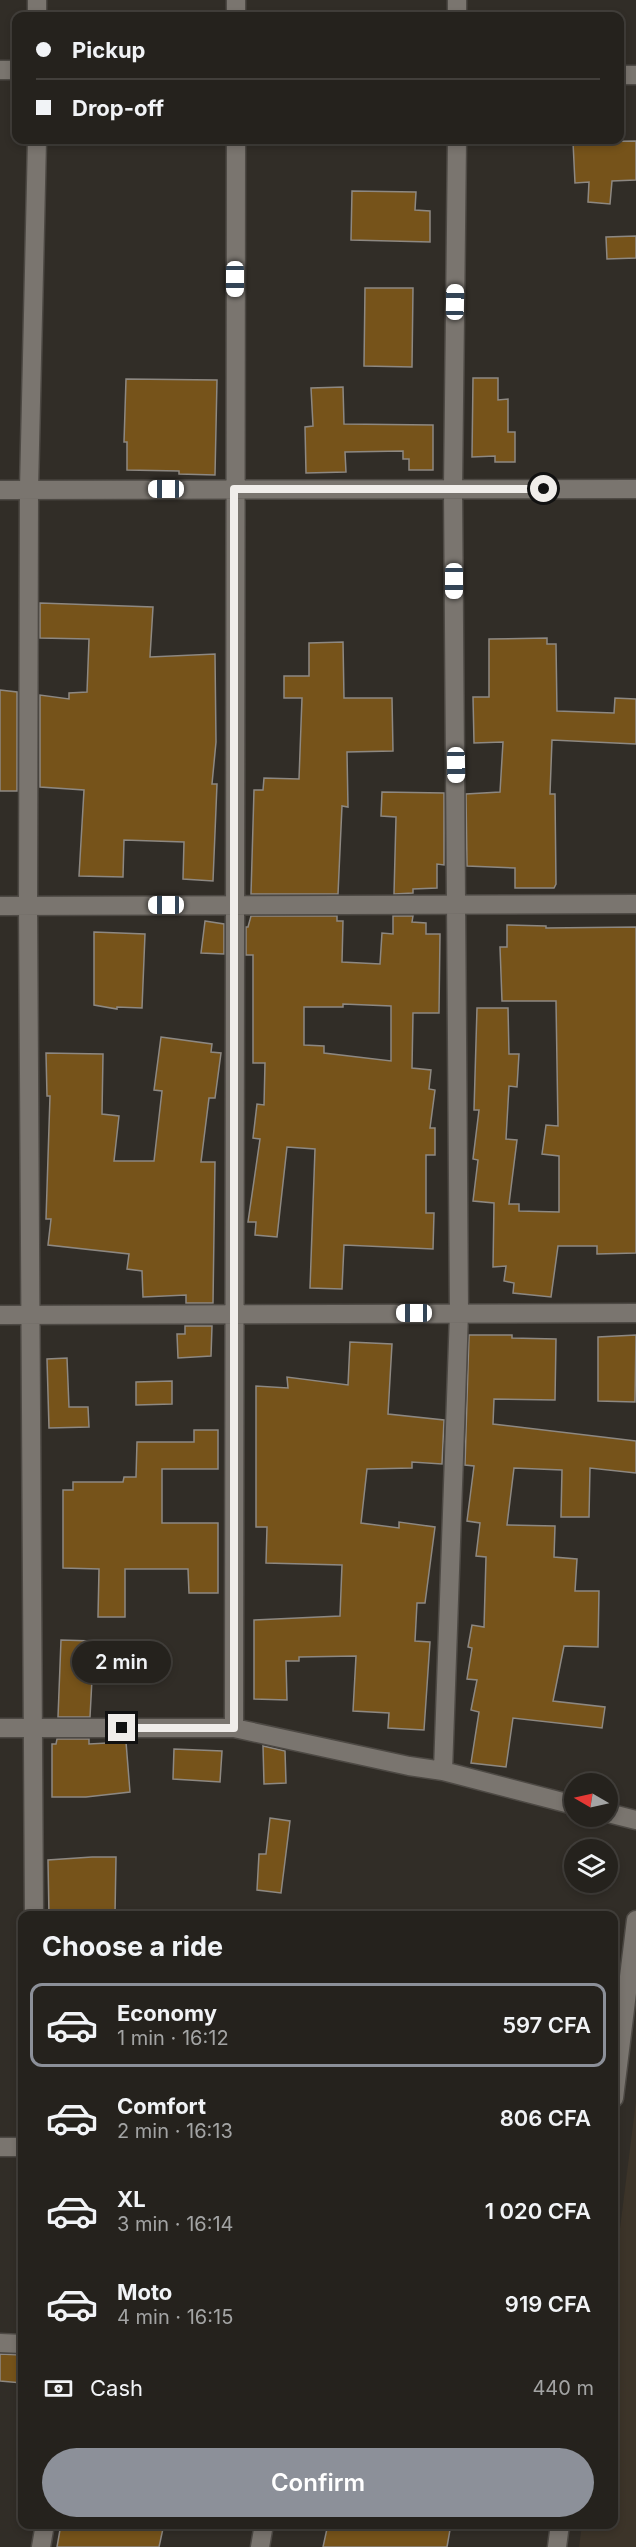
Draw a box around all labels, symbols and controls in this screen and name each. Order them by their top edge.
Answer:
text: Pickup [72,37,146,63]
text: Drop-off [72,95,164,121]
car [226,261,244,297]
car [446,284,464,320]
route start [530,475,557,502]
car [148,480,184,498]
car [445,563,463,599]
car [447,747,465,783]
car [148,896,184,914]
car [396,1304,432,1322]
callout: 2 min [72,1641,172,1683]
text: 2 min [95,1650,148,1674]
route end [108,1714,135,1741]
north arrow [564,1773,618,1827]
map controls [564,1773,618,1893]
button: layers [564,1839,618,1893]
text: Choose a ride [42,1930,223,1963]
icon: car [45,1998,99,2052]
text: Economy [117,2000,217,2026]
text: 597 CFA [502,2012,591,2038]
text: 1 min · 16:12 [117,2026,229,2050]
icon: car [45,2091,99,2145]
text: Comfort [117,2093,206,2119]
text: 806 CFA [500,2105,591,2131]
text: 2 min · 16:13 [117,2119,233,2143]
icon: car [45,2184,99,2238]
text: XL [117,2186,146,2212]
text: 1 020 CFA [485,2198,591,2224]
text: 3 min · 16:14 [117,2212,234,2236]
icon: car [45,2277,99,2331]
text: Moto [117,2279,172,2305]
text: 919 CFA [505,2291,591,2317]
text: 4 min · 16:15 [117,2305,233,2329]
icon: cash [42,2372,75,2405]
text: Cash [90,2375,143,2401]
text: 440 m [532,2376,594,2400]
button: Confirm [42,2448,594,2517]

